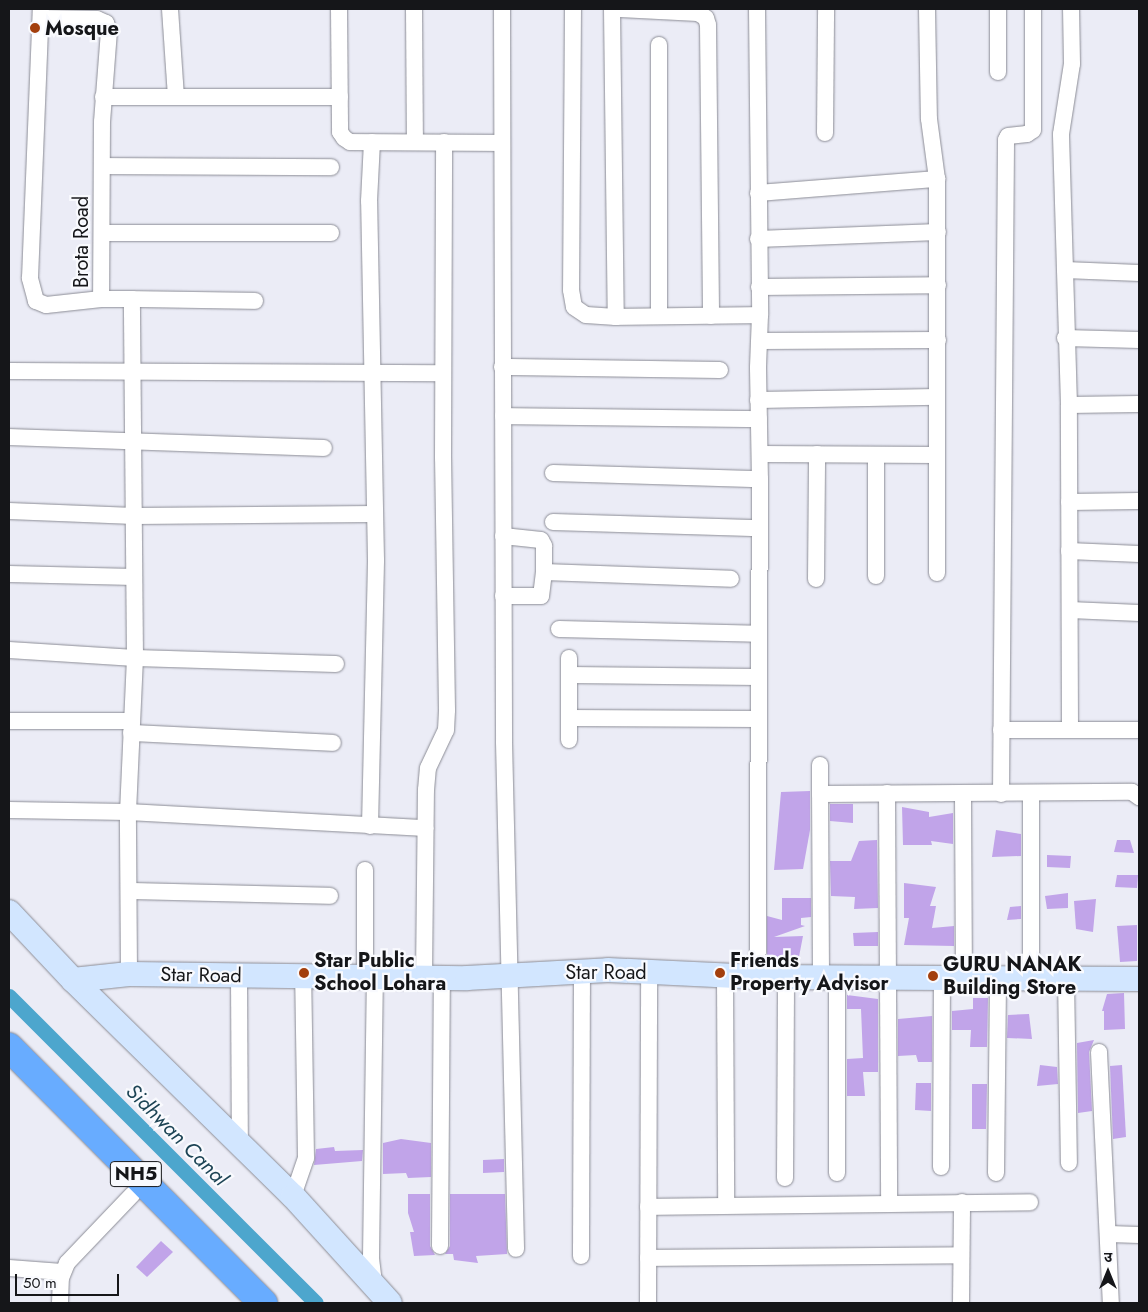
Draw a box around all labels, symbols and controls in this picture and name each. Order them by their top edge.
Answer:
place label: Mosque [45,16,119,40]
marker: Mosque [29,22,41,34]
street label: Brota Road [69,196,93,288]
place label: Star Public School Lohara [314,949,446,996]
place label: Friends Property Advisor [730,949,889,996]
place label: GURU NANAK Building Store [943,952,1081,999]
street label: Star Road [565,960,647,984]
street label: Star Road [160,962,242,988]
marker: Star Public School Lohara [298,967,310,979]
marker: Friends Property Advisor [714,967,726,979]
marker: GURU NANAK Building Store [927,970,939,982]
water label: Sidhwan Canal [121,1079,233,1191]
road number: NH5 [110,1158,162,1190]
north arrow [1083,1247,1133,1297]
text: उ [1104,1247,1112,1267]
scale bar [18,1264,121,1296]
text: 50 m [23,1272,57,1294]

